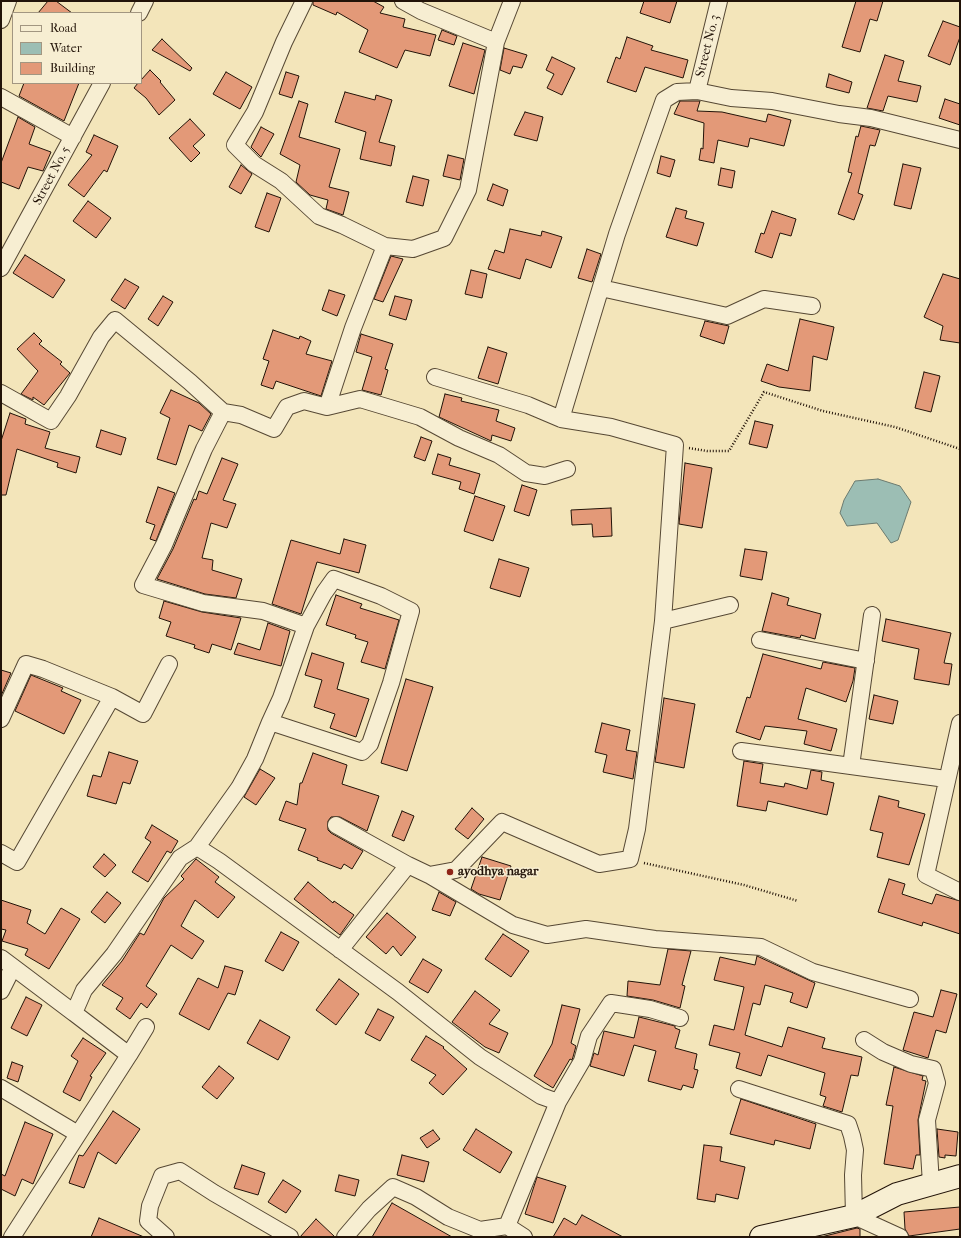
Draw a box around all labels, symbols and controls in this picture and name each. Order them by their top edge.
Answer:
legend [12,12,142,84]
street label: Street No. 3 [693,13,723,79]
text: Road [50,21,77,35]
text: Water [50,41,82,55]
text: Building [50,61,95,75]
street label: Street No. 5 [30,144,74,208]
place label: ayodhya nagar [458,864,539,880]
marker: ayodhya nagar [445,867,455,877]

